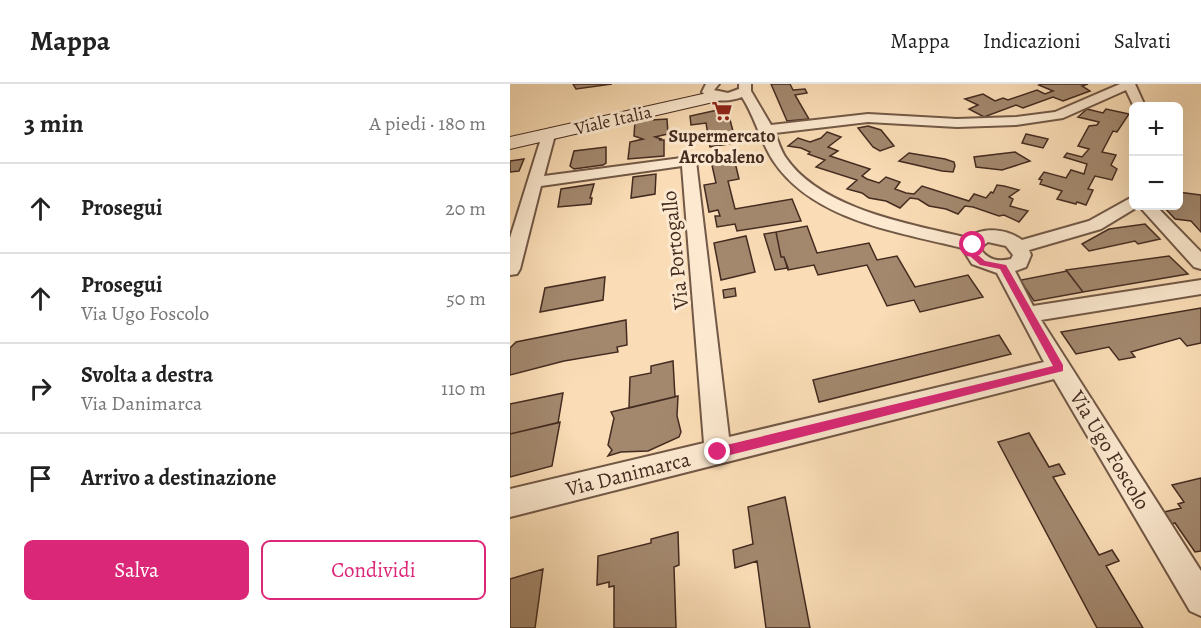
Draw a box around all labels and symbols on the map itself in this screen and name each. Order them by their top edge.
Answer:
street label: Viale Italia [571,99,654,141]
supermarket icon: Supermercato Arcobaleno [710,99,734,123]
place label: Supermercato Arcobaleno [668,124,776,169]
street label: Via Portogallo [655,189,695,312]
route start [959,231,985,257]
street label: Via Ugo Foscolo [1063,384,1157,515]
route end [704,438,730,464]
street label: Via Danimarca [562,445,693,503]

